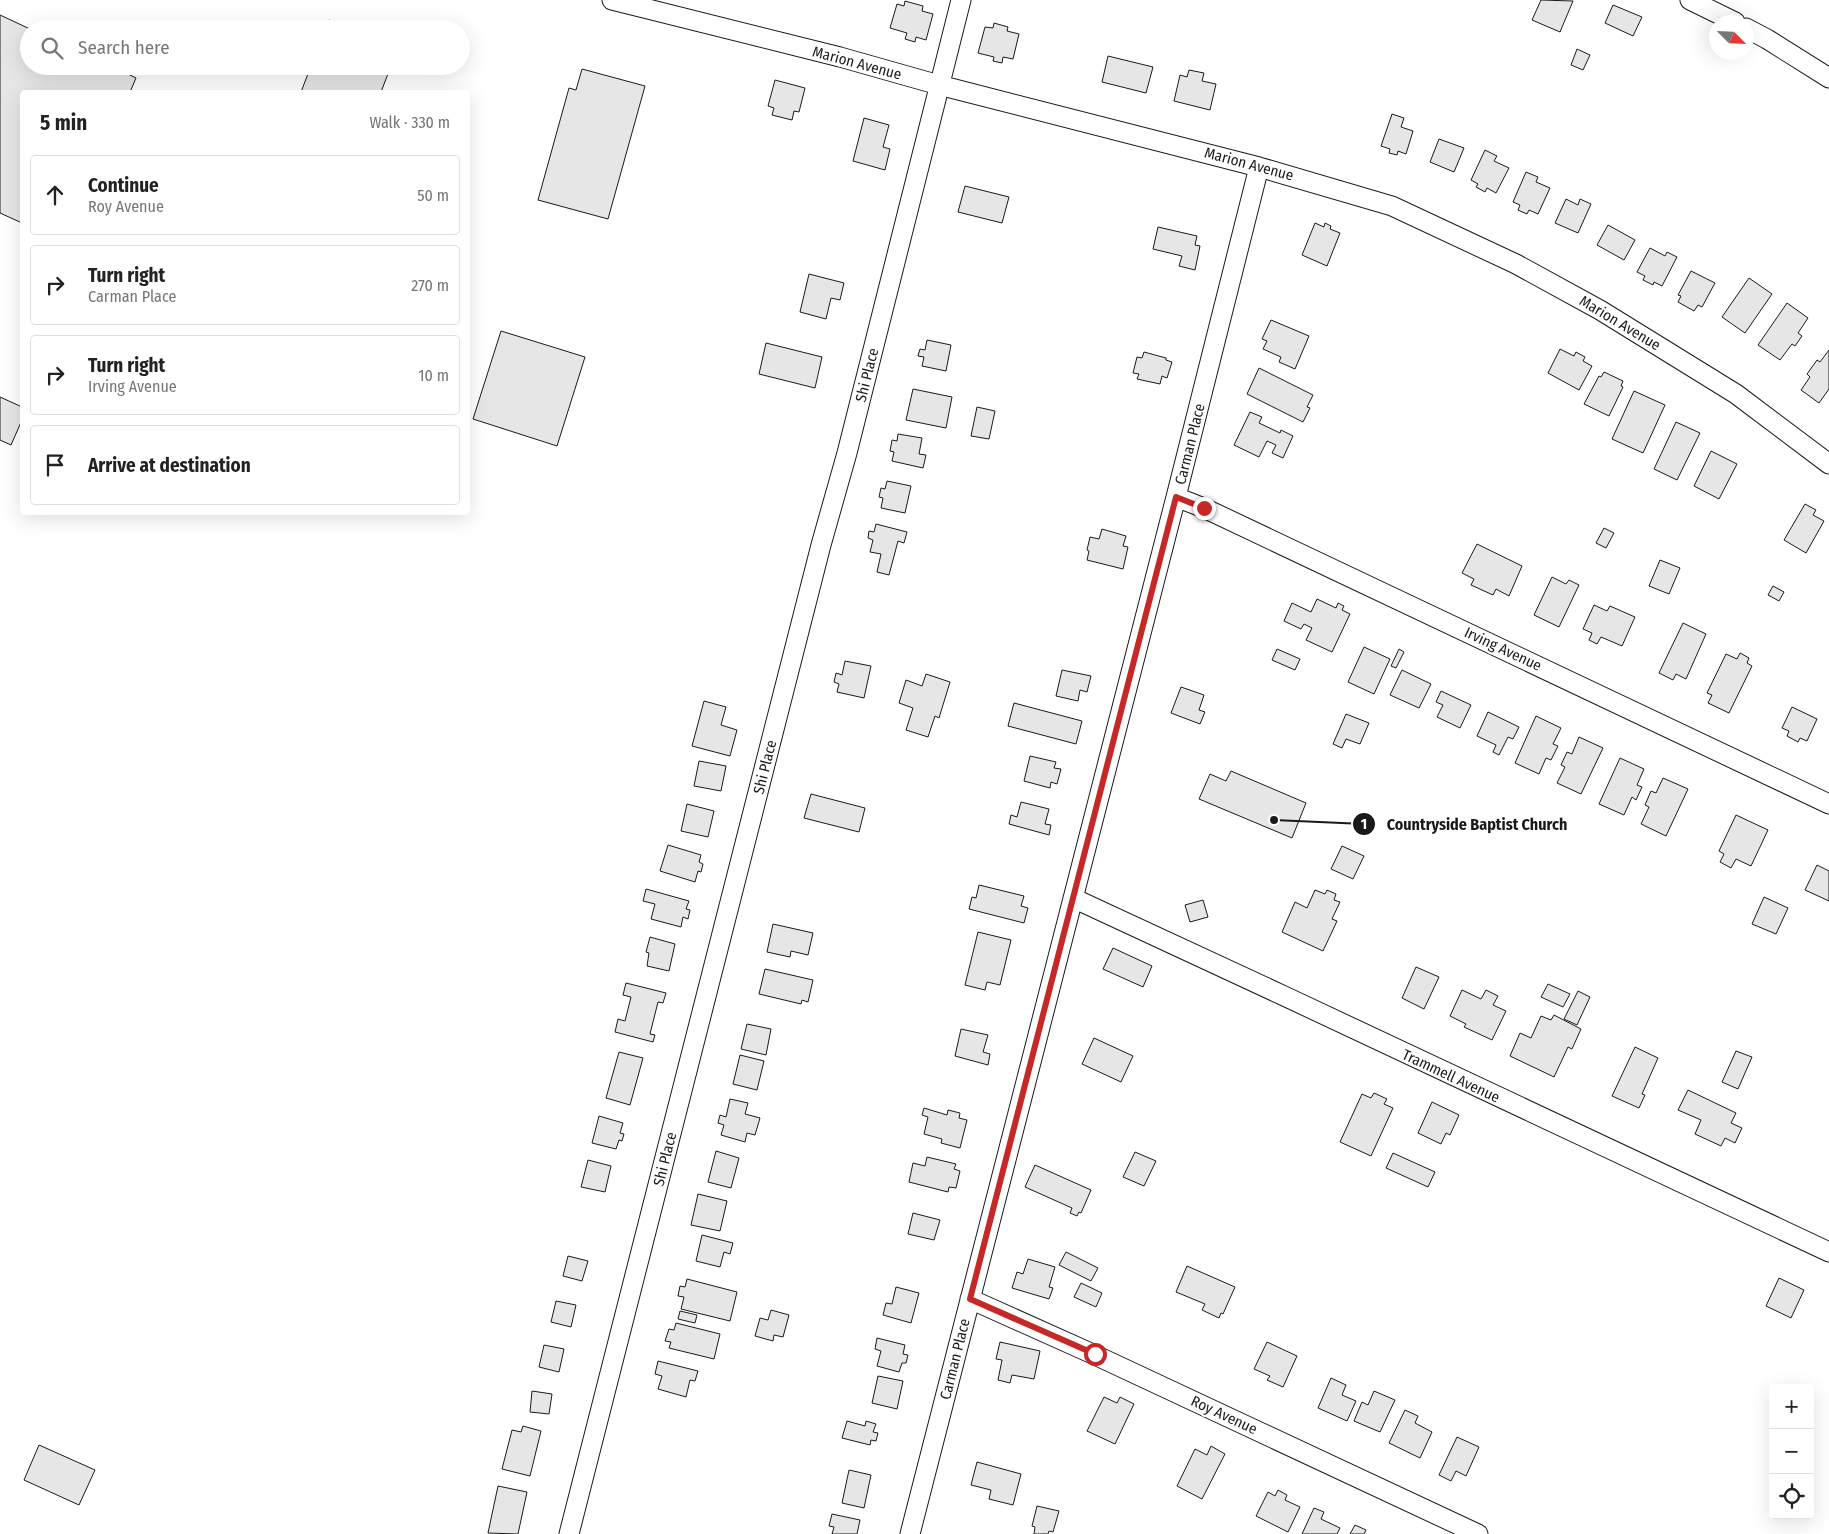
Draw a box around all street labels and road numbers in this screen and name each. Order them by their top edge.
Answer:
street label: Marion Avenue [811,42,903,84]
street label: Marion Avenue [1203,143,1295,185]
street label: Marion Avenue [1576,292,1664,354]
street label: Shi Place [852,346,882,404]
street label: Carman Place [1171,402,1209,486]
street label: Irving Avenue [1461,623,1545,675]
street label: Shi Place [750,738,780,796]
street label: Trammell Avenue [1399,1046,1503,1106]
street label: Shi Place [650,1130,680,1188]
street label: Carman Place [936,1317,974,1401]
street label: Roy Avenue [1188,1392,1260,1438]

